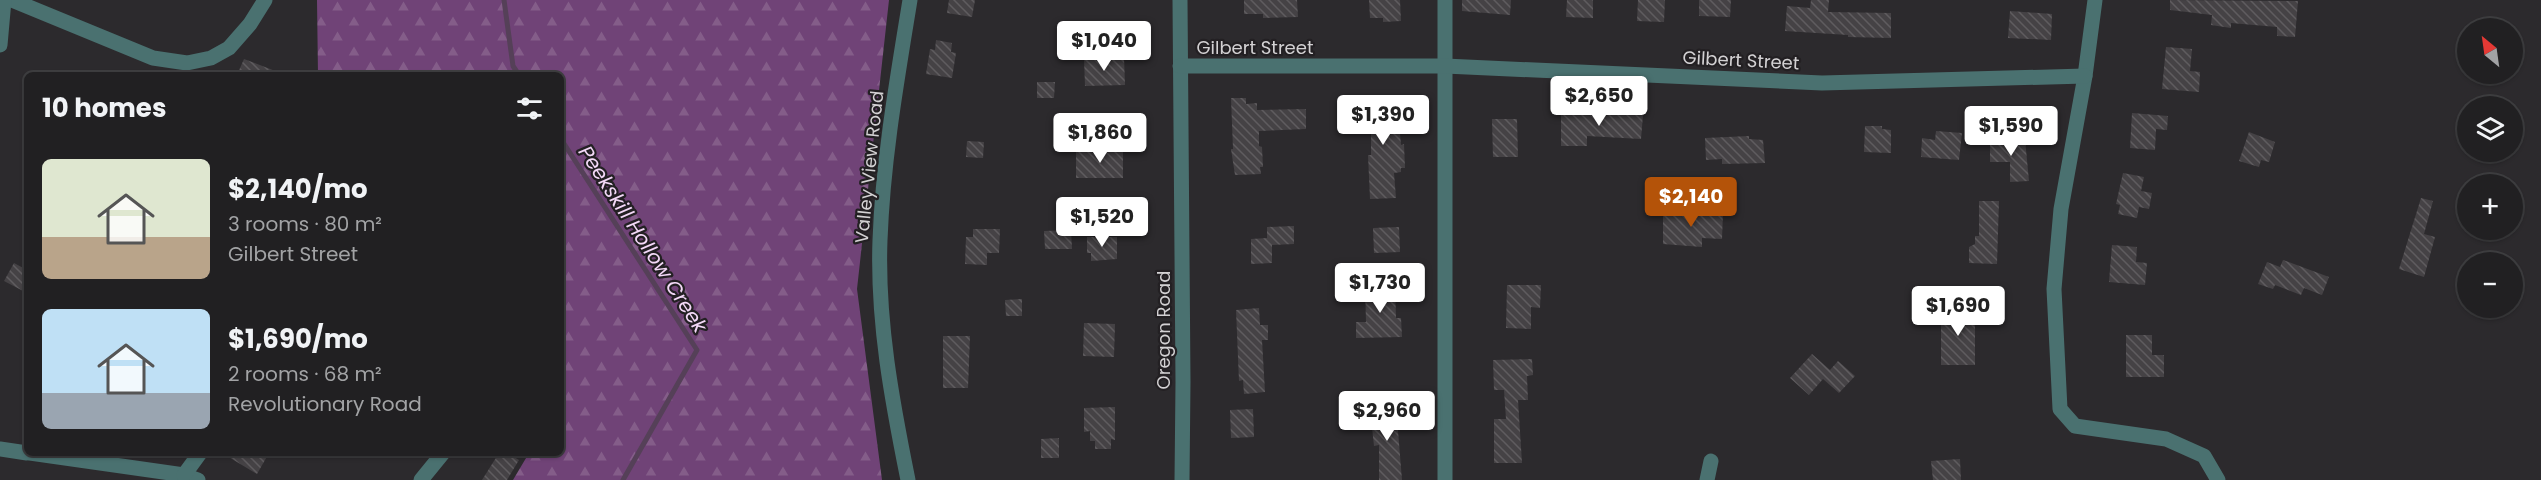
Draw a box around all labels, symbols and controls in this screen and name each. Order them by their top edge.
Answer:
north arrow [2457,18,2523,84]
map controls [2457,18,2523,318]
pin: $1,040 [1055,21,1153,72]
text: $1,040 [1071,26,1137,54]
street label: Gilbert Street [1197,35,1313,60]
street label: Gilbert Street [1682,44,1800,76]
pin: $2,650 [1550,76,1648,127]
text: $2,650 [1564,81,1634,109]
street label: Valley View Road [849,89,889,245]
text: 10 homes [42,90,166,126]
icon: filters [513,92,546,125]
pin: $1,390 [1334,95,1432,146]
button: layers [2457,96,2523,162]
text: $1,390 [1351,100,1415,128]
pin: $1,590 [1962,106,2060,157]
text: $1,590 [1979,111,2043,139]
pin: $1,860 [1051,113,1149,164]
text: $1,860 [1067,118,1133,146]
water label: Peekskill Hollow Creek [572,140,715,339]
text: $2,140/mo [228,171,368,207]
button: + [2457,174,2523,240]
pin: $2,140 [1642,177,1740,228]
text: $2,140 [1659,182,1723,210]
icon: home [90,183,162,255]
pin: $1,520 [1053,197,1151,248]
text: $1,520 [1070,202,1134,230]
text: 3 rooms · 80 m² [228,210,382,238]
text: Gilbert Street [228,240,358,268]
button: − [2457,252,2523,318]
pin: $1,730 [1331,263,1429,314]
text: $1,730 [1349,268,1411,296]
street label: Oregon Road [1151,271,1176,389]
pin: $1,690 [1909,286,2007,337]
text: $1,690 [1926,291,1990,319]
text: $1,690/mo [228,321,368,357]
icon: home [90,333,162,405]
text: 2 rooms · 68 m² [228,360,382,388]
text: Revolutionary Road [228,390,422,418]
pin: $2,960 [1338,391,1436,442]
text: $2,960 [1353,396,1421,424]

